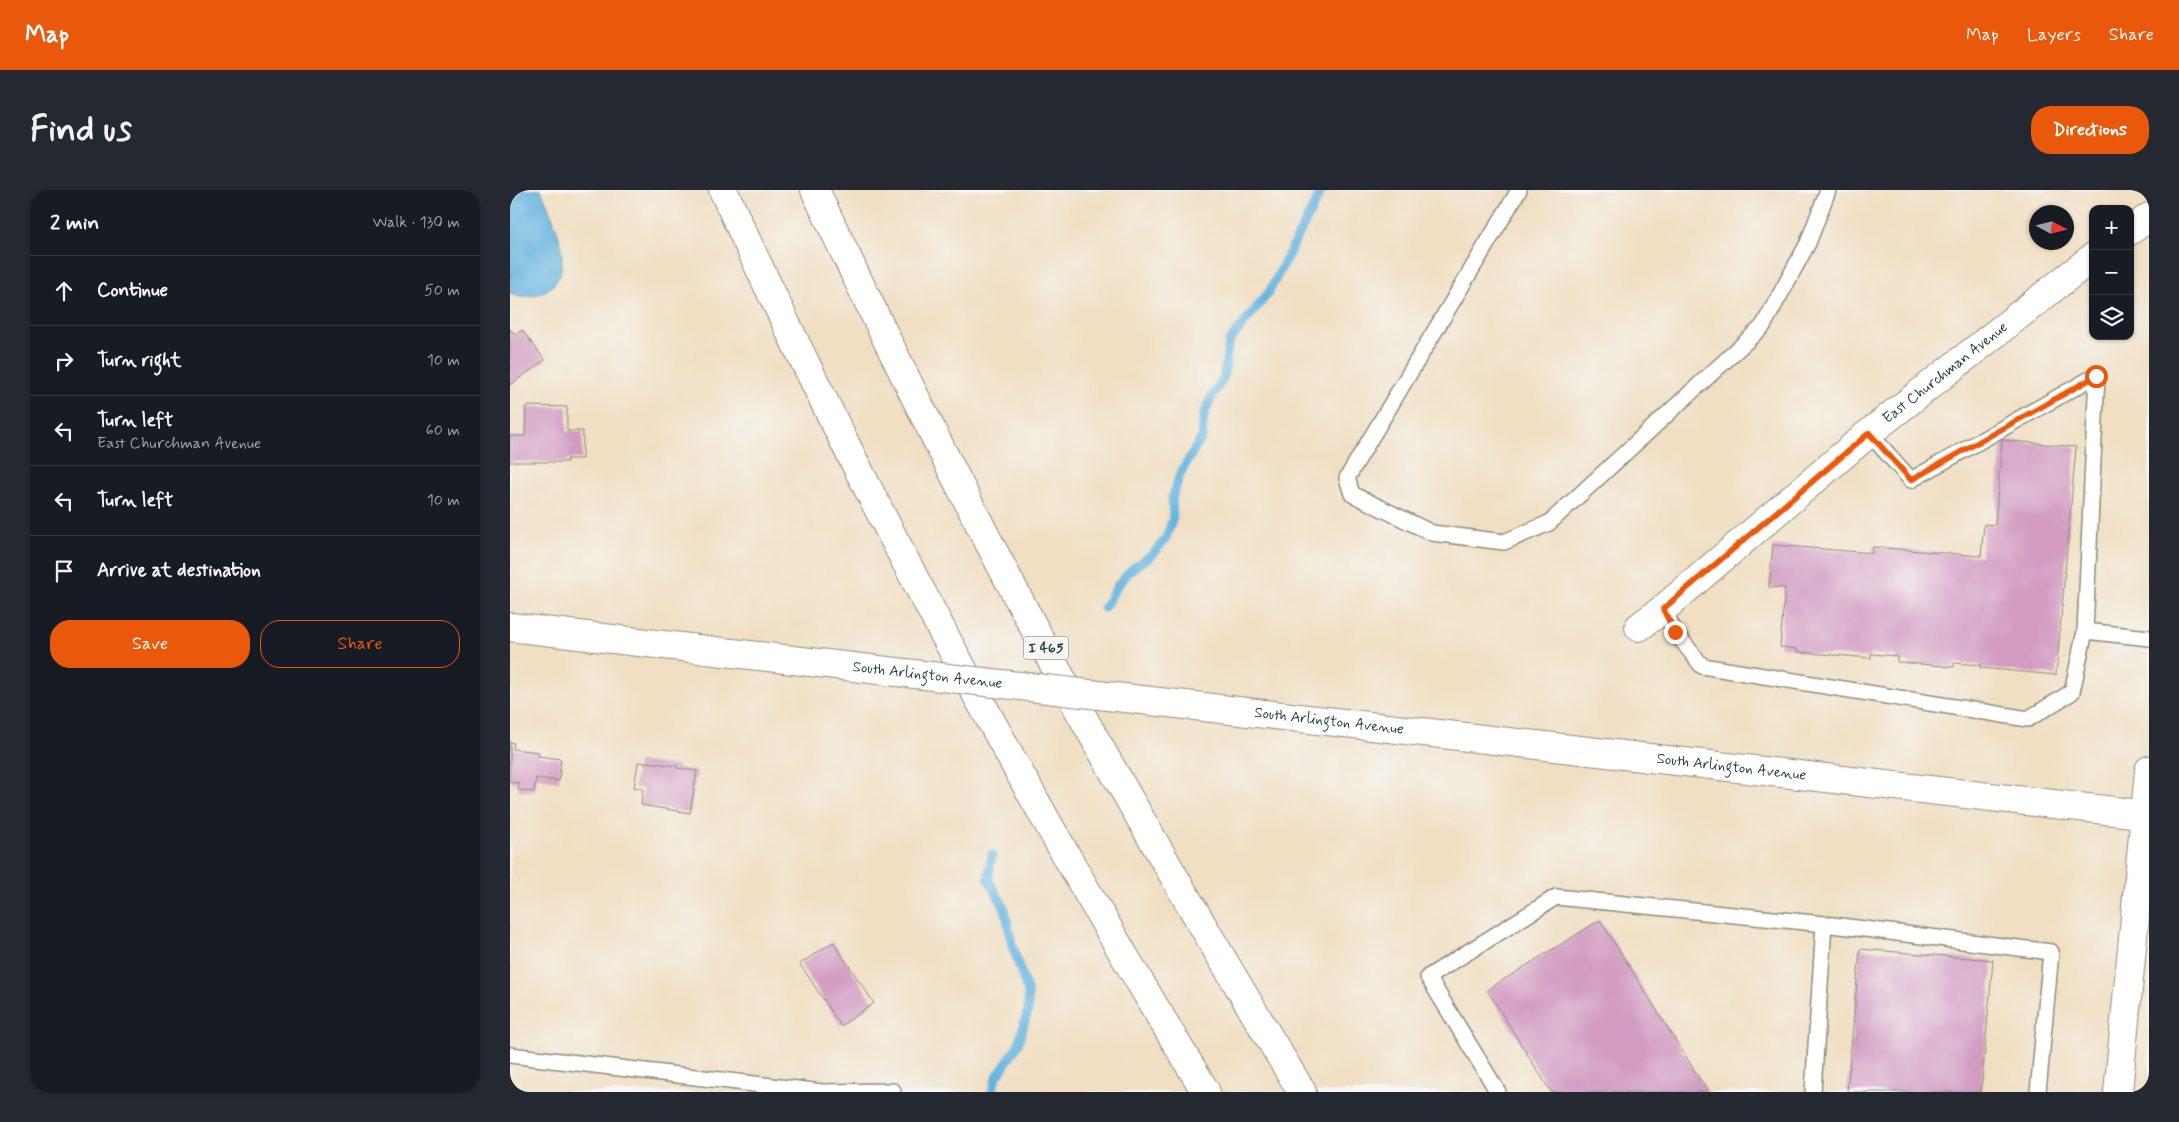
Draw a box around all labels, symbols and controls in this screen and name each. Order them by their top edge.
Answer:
text: Map [25,20,69,51]
text: Map [1966,23,1999,47]
text: Layers [2027,23,2081,47]
text: Share [2109,23,2154,47]
button: Directions [2031,106,2149,154]
text: Find us [30,107,132,153]
north arrow [2029,205,2074,250]
map controls [2089,205,2134,340]
button: + [2089,205,2134,250]
text: 2 min [50,209,99,237]
text: Walk · 130 m [373,212,460,233]
button: − [2089,250,2134,295]
icon: ahead [50,277,78,305]
text: Continue [97,278,168,303]
text: 50 m [424,280,460,301]
button: layers [2089,295,2134,340]
street label: East Churchman Avenue [1879,317,2012,429]
icon: right [50,347,78,375]
text: Turn right [97,348,181,373]
text: 10 m [427,350,460,371]
route start [2085,365,2108,388]
text: Turn left [97,408,173,433]
icon: left [50,417,78,445]
text: 60 m [426,420,460,441]
text: East Churchman Avenue [97,433,261,454]
icon: left [50,487,78,515]
text: Turn left [97,488,173,513]
text: 10 m [427,490,460,511]
icon: arrive [50,557,78,585]
text: Arrive at destination [97,558,261,583]
button: Save [50,620,250,668]
button: Share [260,620,460,668]
route end [1664,621,1687,644]
road number: I 465 [1024,636,1068,659]
street label: South Arlington Avenue [852,657,1004,694]
street label: South Arlington Avenue [1253,703,1405,740]
street label: South Arlington Avenue [1656,749,1808,786]

